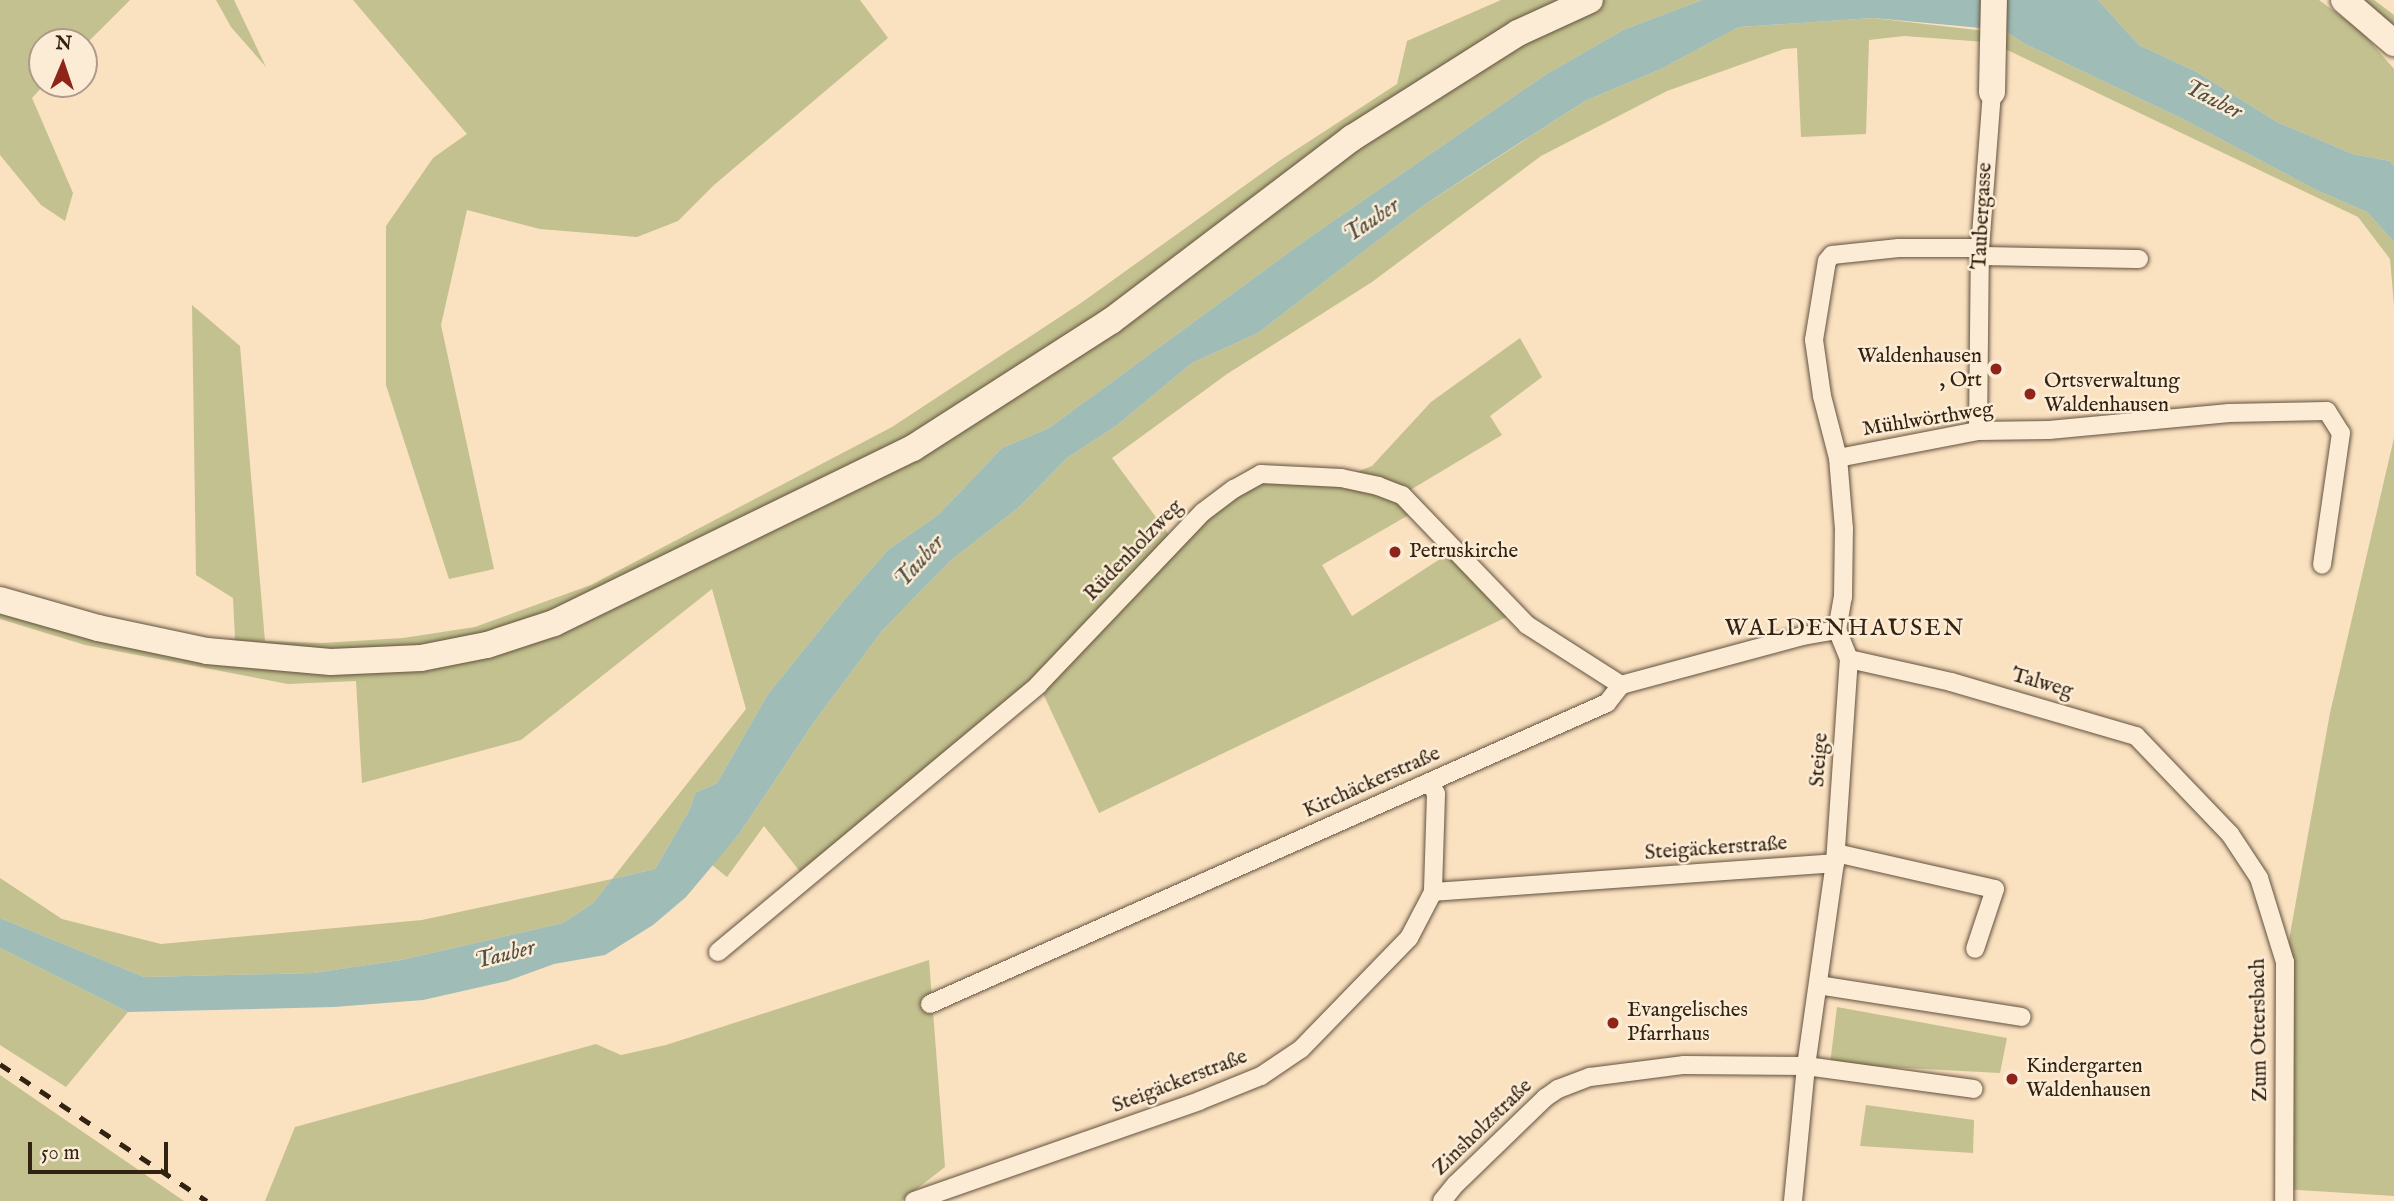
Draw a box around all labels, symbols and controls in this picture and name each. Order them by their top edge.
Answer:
north arrow [28,28,98,98]
text: N [55,32,72,56]
water label: Tauber [2180,74,2246,126]
street label: Taubergasse [1968,162,1998,270]
water label: Tauber [1339,193,1405,249]
place label: Waldenhausen , Ort [1857,344,1982,394]
marker: Waldenhausen , Ort [1988,361,2004,377]
place label: Ortsverwaltung Waldenhausen [2044,369,2180,419]
marker: Ortsverwaltung Waldenhausen [2022,386,2038,402]
street label: Mühlwörthweg [1861,397,1995,443]
street label: Rüdenholzweg [1079,495,1189,607]
water label: Tauber [889,530,951,594]
place label: Petruskirche [1409,539,1518,565]
marker: Petruskirche [1387,544,1403,560]
district label: WALDENHAUSEN [1726,615,1964,643]
street label: Talweg [2008,663,2076,705]
street label: Steige [1806,732,1834,788]
street label: Kirchäckerstraße [1300,742,1444,824]
street label: Steigäckerstraße [1644,831,1788,867]
water label: Tauber [472,934,538,976]
street label: Zum Ottersbach [2246,958,2274,1102]
place label: Evangelisches Pfarrhaus [1627,998,1748,1048]
marker: Evangelisches Pfarrhaus [1605,1015,1621,1031]
street label: Steigäckerstraße [1109,1045,1251,1119]
place label: Kindergarten Waldenhausen [2026,1054,2151,1104]
marker: Kindergarten Waldenhausen [2004,1071,2020,1087]
street label: Zinsholzstraße [1428,1074,1538,1182]
scale bar [32,1128,172,1172]
text: 50 m [41,1140,80,1167]

